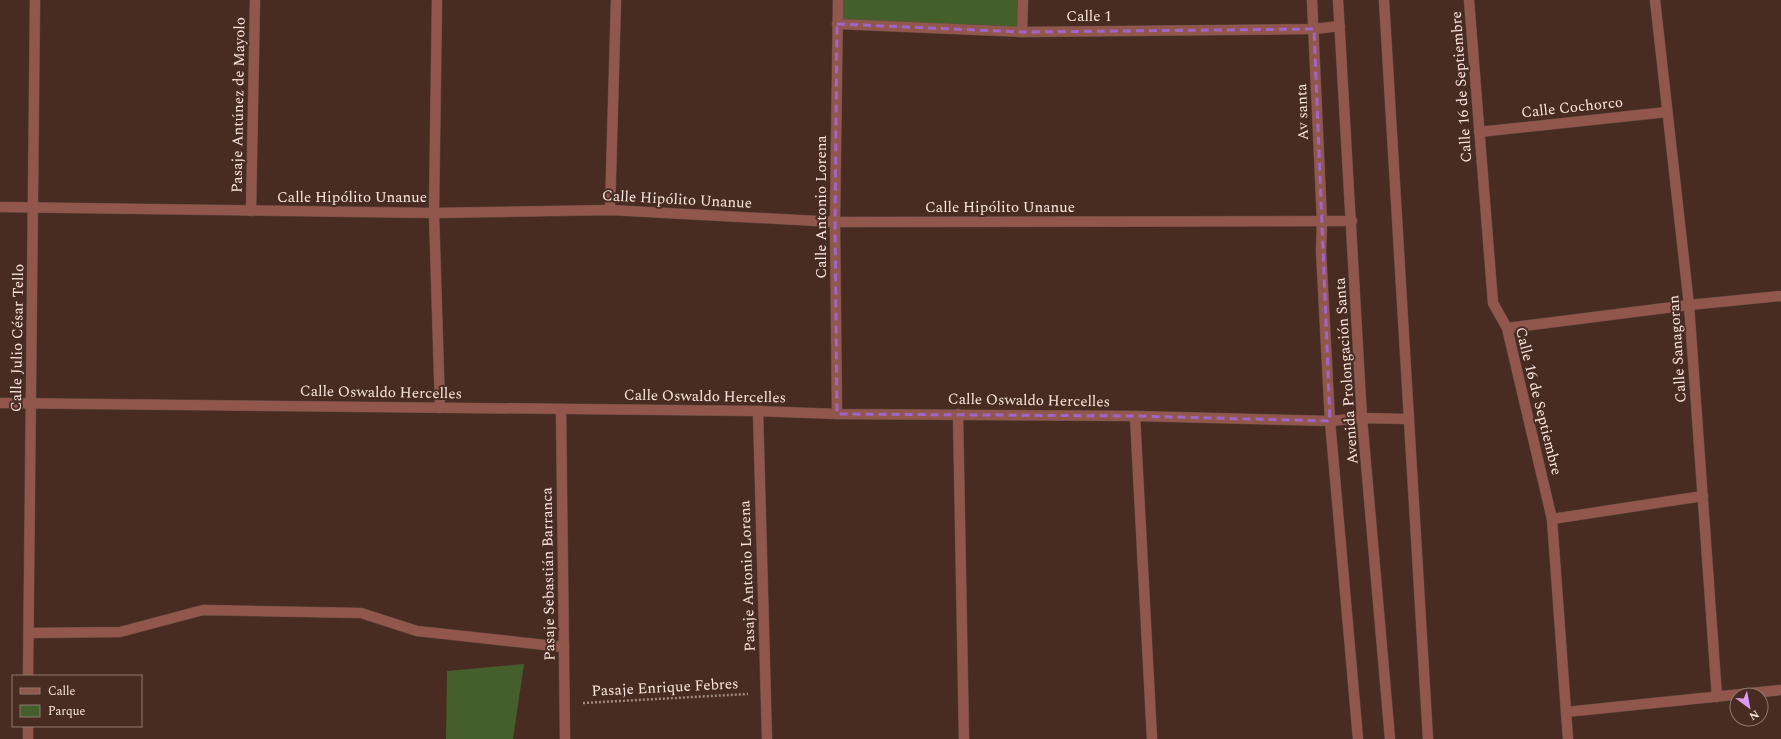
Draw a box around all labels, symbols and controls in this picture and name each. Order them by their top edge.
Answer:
street label: Calle 1 [1066,5,1112,28]
street label: Calle 16 de Septiembre [1445,10,1478,163]
street label: Pasaje Antúnez de Mayolo [225,17,252,193]
street label: Av santa [1290,83,1315,141]
street label: Calle Cochorco [1520,91,1624,124]
street label: Calle Antonio Lorena [810,135,833,279]
street label: Calle Hipólito Unanue [601,184,752,215]
street label: Calle Hipólito Unanue [277,186,427,209]
street label: Calle Hipólito Unanue [925,196,1075,219]
street label: Calle Julio César Tello [5,264,30,412]
street label: Avenida Prolongación Santa [1328,276,1365,465]
street label: Calle Sanagoran [1662,294,1693,404]
street label: Calle 16 de Septiembre [1509,325,1568,478]
street label: Calle Oswaldo Hercelles [300,380,462,405]
street label: Calle Oswaldo Hercelles [624,384,786,409]
street label: Calle Oswaldo Hercelles [948,388,1110,413]
street label: Pasaje Sebastián Barranca [535,486,562,661]
street label: Pasaje Antonio Lorena [733,499,762,652]
street label: Pasaje Enrique Febres [591,672,739,703]
legend [12,675,142,727]
text: Calle [48,682,76,701]
north arrow [1729,687,1769,727]
text: Parque [48,702,85,721]
text: N [1746,705,1762,725]

